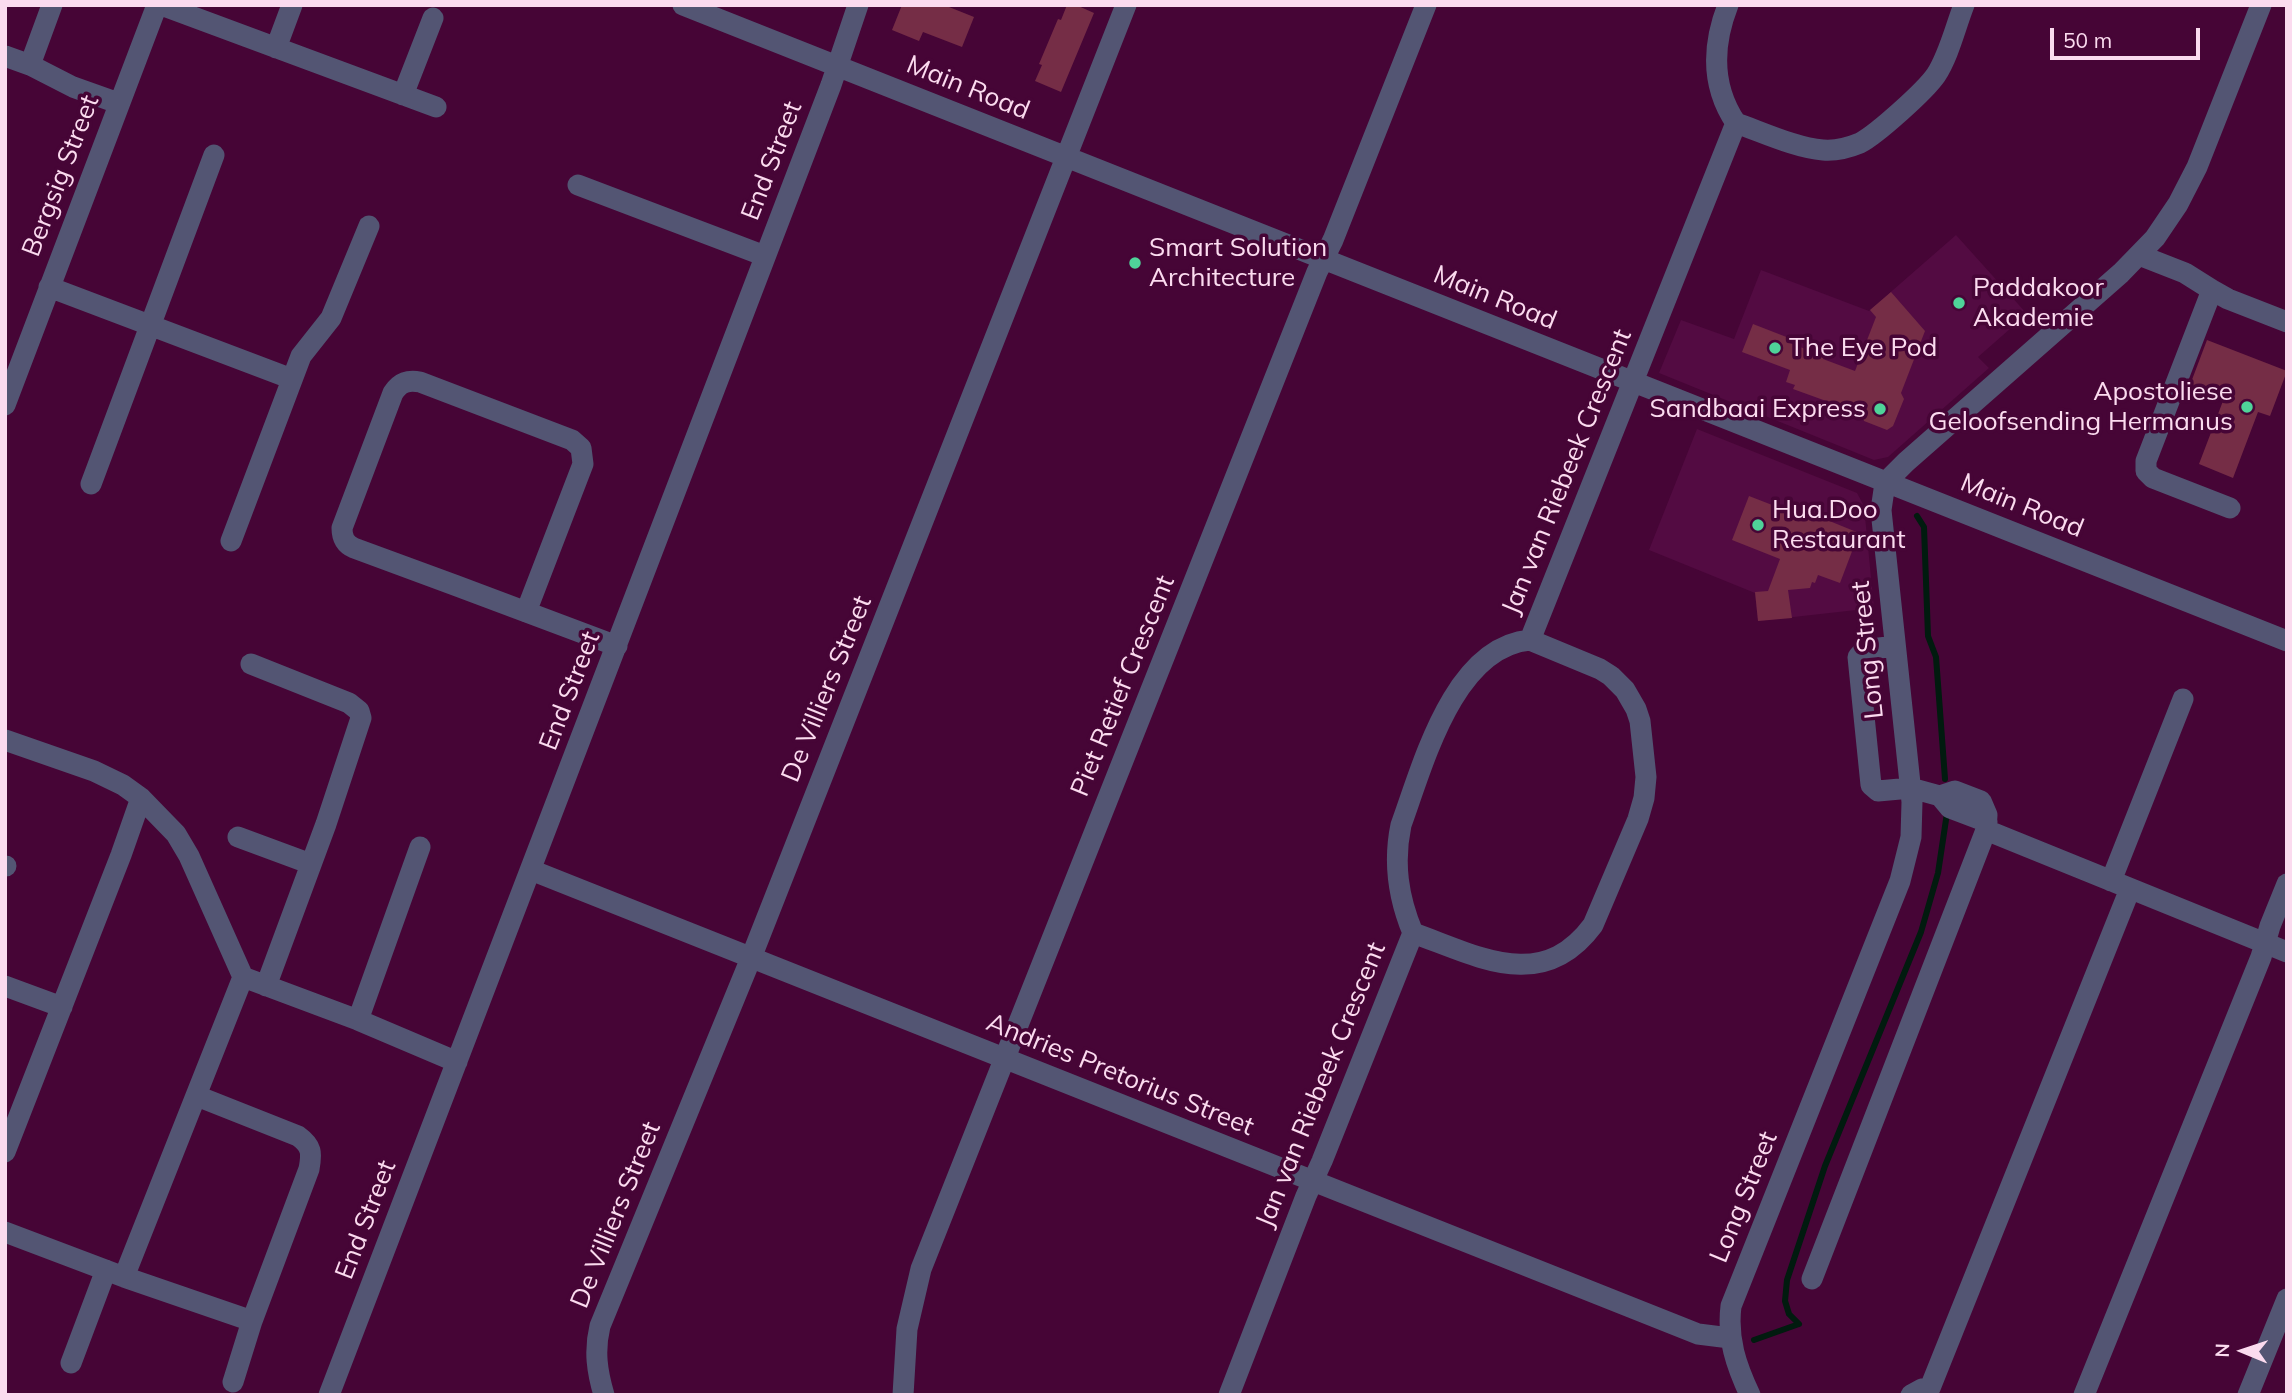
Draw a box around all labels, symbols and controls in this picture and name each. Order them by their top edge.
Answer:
scale bar [2054,14,2204,58]
text: 50 m [2063,27,2112,53]
street label: Main Road [902,49,1034,127]
street label: Bergsig Street [16,91,106,261]
street label: End Street [735,97,809,225]
place label: Smart Solution Architecture [1149,232,1327,294]
marker: Smart Solution Architecture [1127,255,1143,271]
street label: Main Road [1429,259,1561,337]
place label: Paddakoor Akademie [1973,272,2104,334]
marker: Paddakoor Akademie [1951,295,1967,311]
street label: Jan van Riebeek Crescent [1495,325,1639,619]
place label: The Eye Pod [1789,332,1937,364]
marker: The Eye Pod [1767,340,1783,356]
place label: Apostoliese Geloofsending Hermanus [1929,376,2233,438]
place label: Sandbaai Express [1650,393,1866,425]
marker: Apostoliese Geloofsending Hermanus [2239,399,2255,415]
marker: Sandbaai Express [1872,401,1888,417]
street label: Main Road [1956,467,2088,545]
place label: Hua.Doo Restaurant [1772,494,1906,556]
marker: Hua.Doo Restaurant [1750,517,1766,533]
street label: Piet Retief Crescent [1064,571,1182,801]
street label: Long Street [1845,580,1891,720]
street label: De Villiers Street [775,591,879,787]
street label: End Street [533,627,607,755]
street label: Jan van Riebeek Crescent [1249,938,1393,1232]
street label: Andries Pretorius Street [982,1007,1258,1143]
street label: De Villiers Street [564,1117,668,1313]
street label: Long Street [1704,1127,1784,1267]
street label: End Street [329,1156,403,1284]
north arrow [2208,1316,2278,1386]
text: N [2210,1343,2234,1358]

